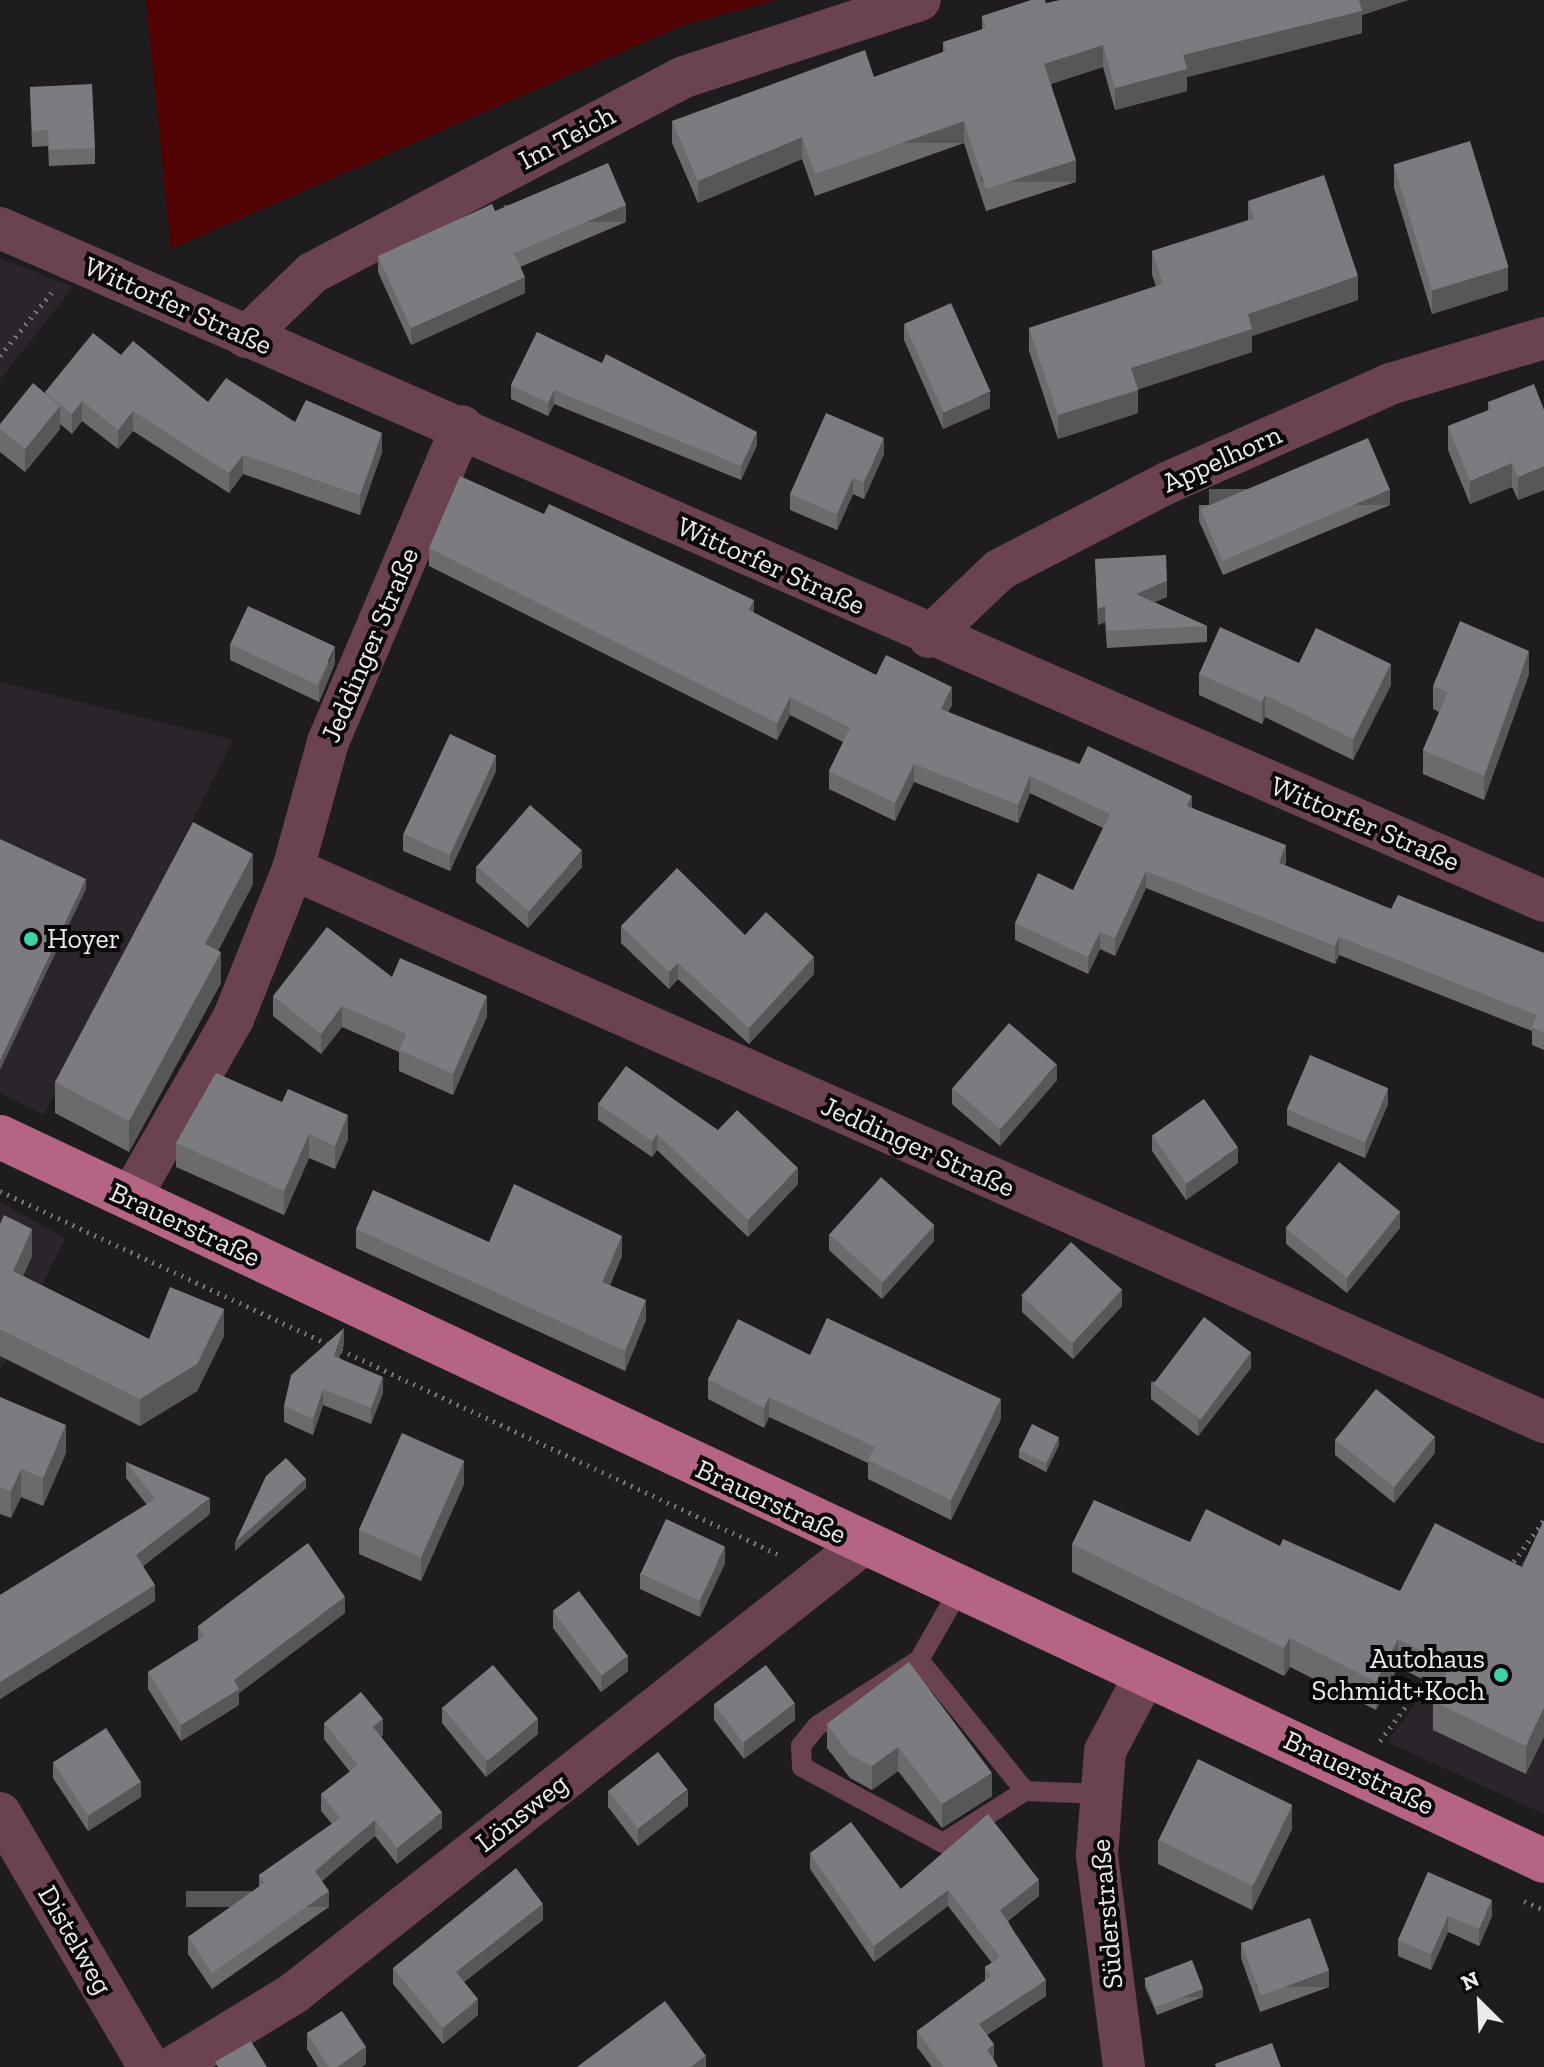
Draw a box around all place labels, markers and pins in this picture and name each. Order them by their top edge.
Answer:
place label: Hoyer [47,922,120,956]
marker: Hoyer [22,930,40,948]
place label: Autohaus Schmidt+Koch [1312,1642,1485,1708]
marker: Autohaus Schmidt+Koch [1492,1666,1510,1684]

